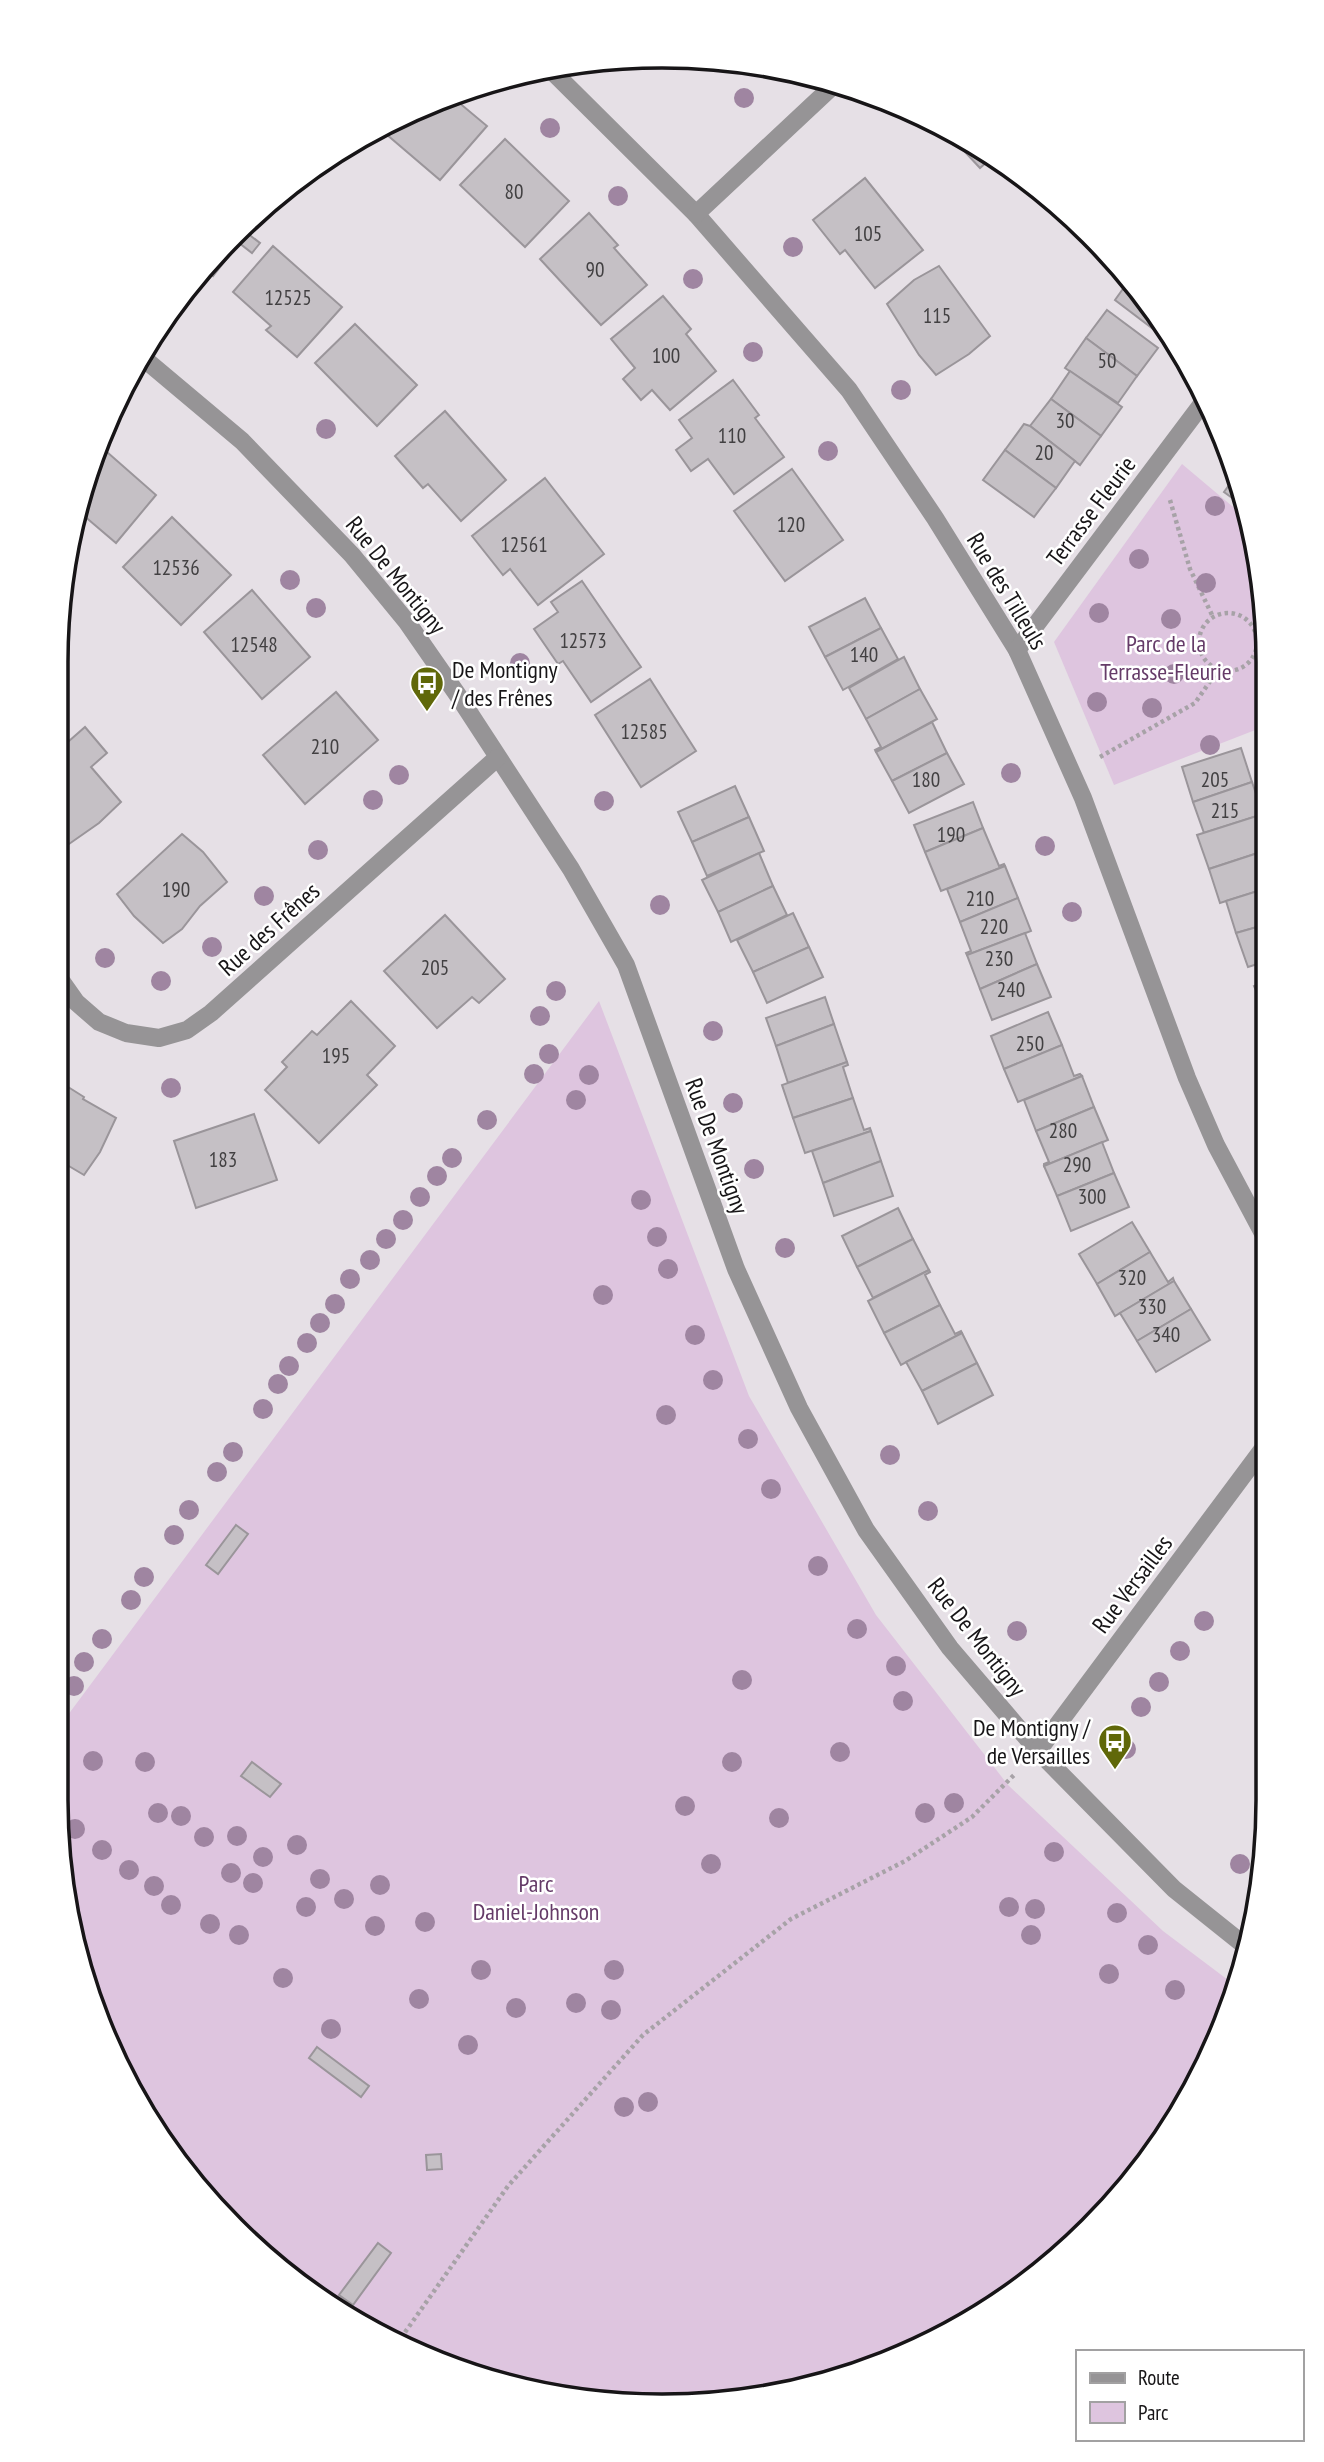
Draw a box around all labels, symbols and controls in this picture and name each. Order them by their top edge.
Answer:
house number: 80 [505,178,523,205]
house number: 105 [854,220,882,247]
house number: 90 [586,256,604,283]
house number: 12525 [264,284,312,311]
house number: 115 [923,302,951,329]
house number: 100 [652,342,680,369]
house number: 50 [1098,347,1116,374]
house number: 30 [1056,407,1074,434]
house number: 110 [718,422,746,449]
house number: 20 [1035,439,1053,466]
street label: Terrasse Fleurie [1040,450,1142,572]
street label: Rue De Montigny [339,510,453,640]
house number: 120 [777,511,805,538]
street label: Rue des Tilleuls [960,527,1054,655]
house number: 12561 [500,531,548,558]
house number: 12536 [152,554,200,581]
house number: 12573 [559,627,607,654]
park label: Parc de la Terrasse-Fleurie [1100,628,1232,687]
house number: 12548 [230,631,278,658]
house number: 140 [850,641,878,668]
place label: De Montigny / des Frênes [451,654,558,713]
bus stop icon: De Montigny / des Frênes [408,664,446,713]
house number: 12585 [620,718,668,745]
house number: 210 [311,733,339,760]
house number: 180 [912,766,940,793]
house number: 205 [1201,766,1229,793]
house number: 215 [1211,797,1239,824]
house number: 190 [937,821,965,848]
house number: 190 [162,876,190,903]
street label: Rue des Frênes [212,876,326,982]
house number: 210 [966,885,994,912]
house number: 220 [980,913,1008,940]
house number: 230 [985,945,1013,972]
house number: 205 [421,954,449,981]
house number: 240 [997,976,1025,1003]
house number: 250 [1016,1030,1044,1057]
house number: 195 [322,1042,350,1069]
street label: Rue De Montigny [678,1074,756,1218]
house number: 280 [1049,1117,1077,1144]
house number: 183 [209,1146,237,1173]
house number: 290 [1063,1151,1091,1178]
house number: 300 [1078,1183,1106,1210]
house number: 320 [1118,1264,1146,1291]
house number: 330 [1138,1293,1166,1320]
house number: 340 [1152,1321,1180,1348]
street label: Rue Versailles [1085,1529,1179,1639]
street label: Rue De Montigny [921,1571,1033,1703]
place label: De Montigny / de Versailles [973,1712,1091,1771]
bus stop icon: De Montigny / de Versailles [1096,1722,1134,1771]
park label: Parc Daniel-Johnson [473,1868,599,1927]
legend [1076,2350,1303,2441]
text: Route [1138,2364,1180,2391]
text: Parc [1138,2399,1169,2426]

